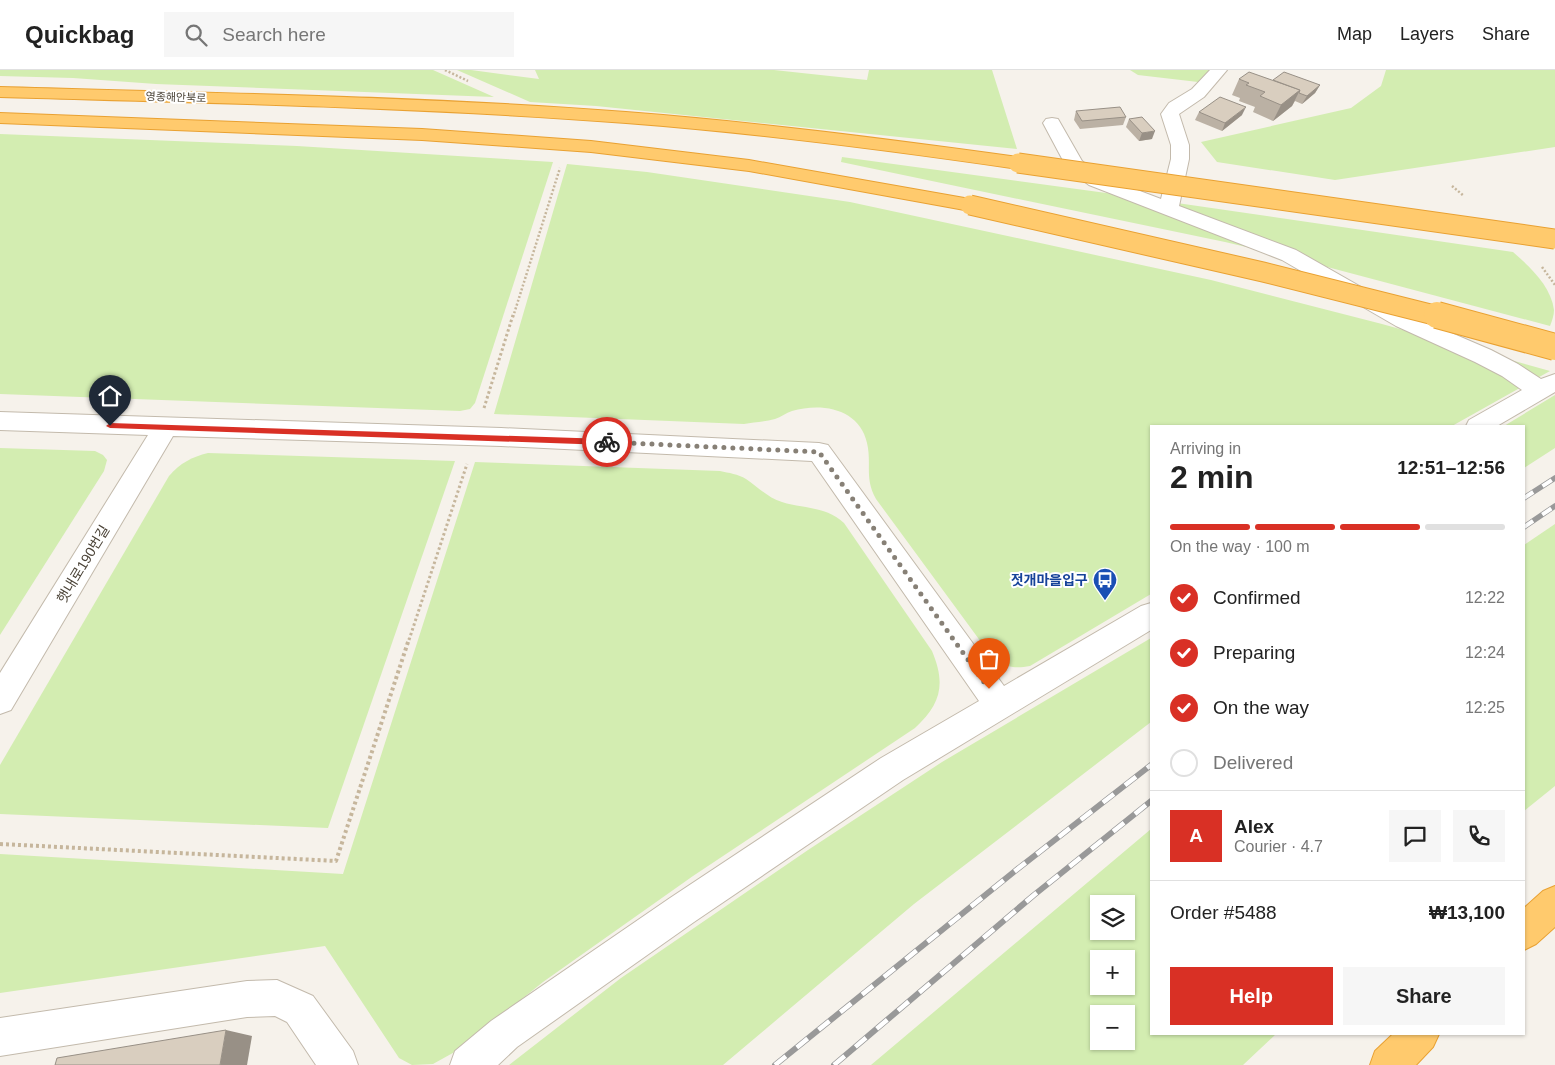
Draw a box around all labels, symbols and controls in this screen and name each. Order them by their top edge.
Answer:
search box [164,12,514,57]
text: Quickbag [25,21,134,48]
icon: search [182,21,210,49]
text: Search here [222,24,326,45]
text: Map [1337,24,1372,44]
text: Layers [1400,24,1454,44]
text: Share [1482,24,1530,44]
street label: 영종해안북로 [145,90,207,104]
pin [89,375,131,426]
icon: home [96,382,124,410]
courier [582,417,632,467]
icon: bike [593,428,621,456]
text: Arriving in [1170,440,1241,457]
text: 12:51–12:56 [1397,457,1505,478]
text: 2 min [1170,459,1254,495]
street label: 햇내로190번길 [54,522,112,606]
text: On the way · 100 m [1170,538,1310,555]
bus stop icon: 젓개마을입구 [1092,567,1118,601]
place label: 젓개마을입구 [1011,572,1088,588]
icon: check [1170,584,1198,612]
text: Confirmed [1213,587,1301,608]
text: 12:22 [1465,589,1505,606]
pin [968,638,1010,689]
icon: check [1170,639,1198,667]
text: Preparing [1213,642,1295,663]
text: 12:24 [1465,644,1505,661]
icon: bag [975,645,1003,673]
icon: check [1170,694,1198,722]
text: On the way [1213,697,1309,718]
text: 12:25 [1465,699,1505,716]
text: Delivered [1213,752,1293,773]
button: chat [1389,810,1441,862]
button: phone [1453,810,1505,862]
text: Alex [1234,816,1274,837]
text: A [1189,825,1203,846]
text: Courier · 4.7 [1234,838,1323,855]
map controls [1090,895,1135,1050]
button: layers [1090,895,1135,940]
text: Order #5488 [1170,902,1277,923]
text: ₩13,100 [1429,902,1505,923]
button: + [1090,950,1135,995]
button: Help [1170,967,1333,1025]
button: Share [1343,967,1505,1025]
button: − [1090,1005,1135,1050]

